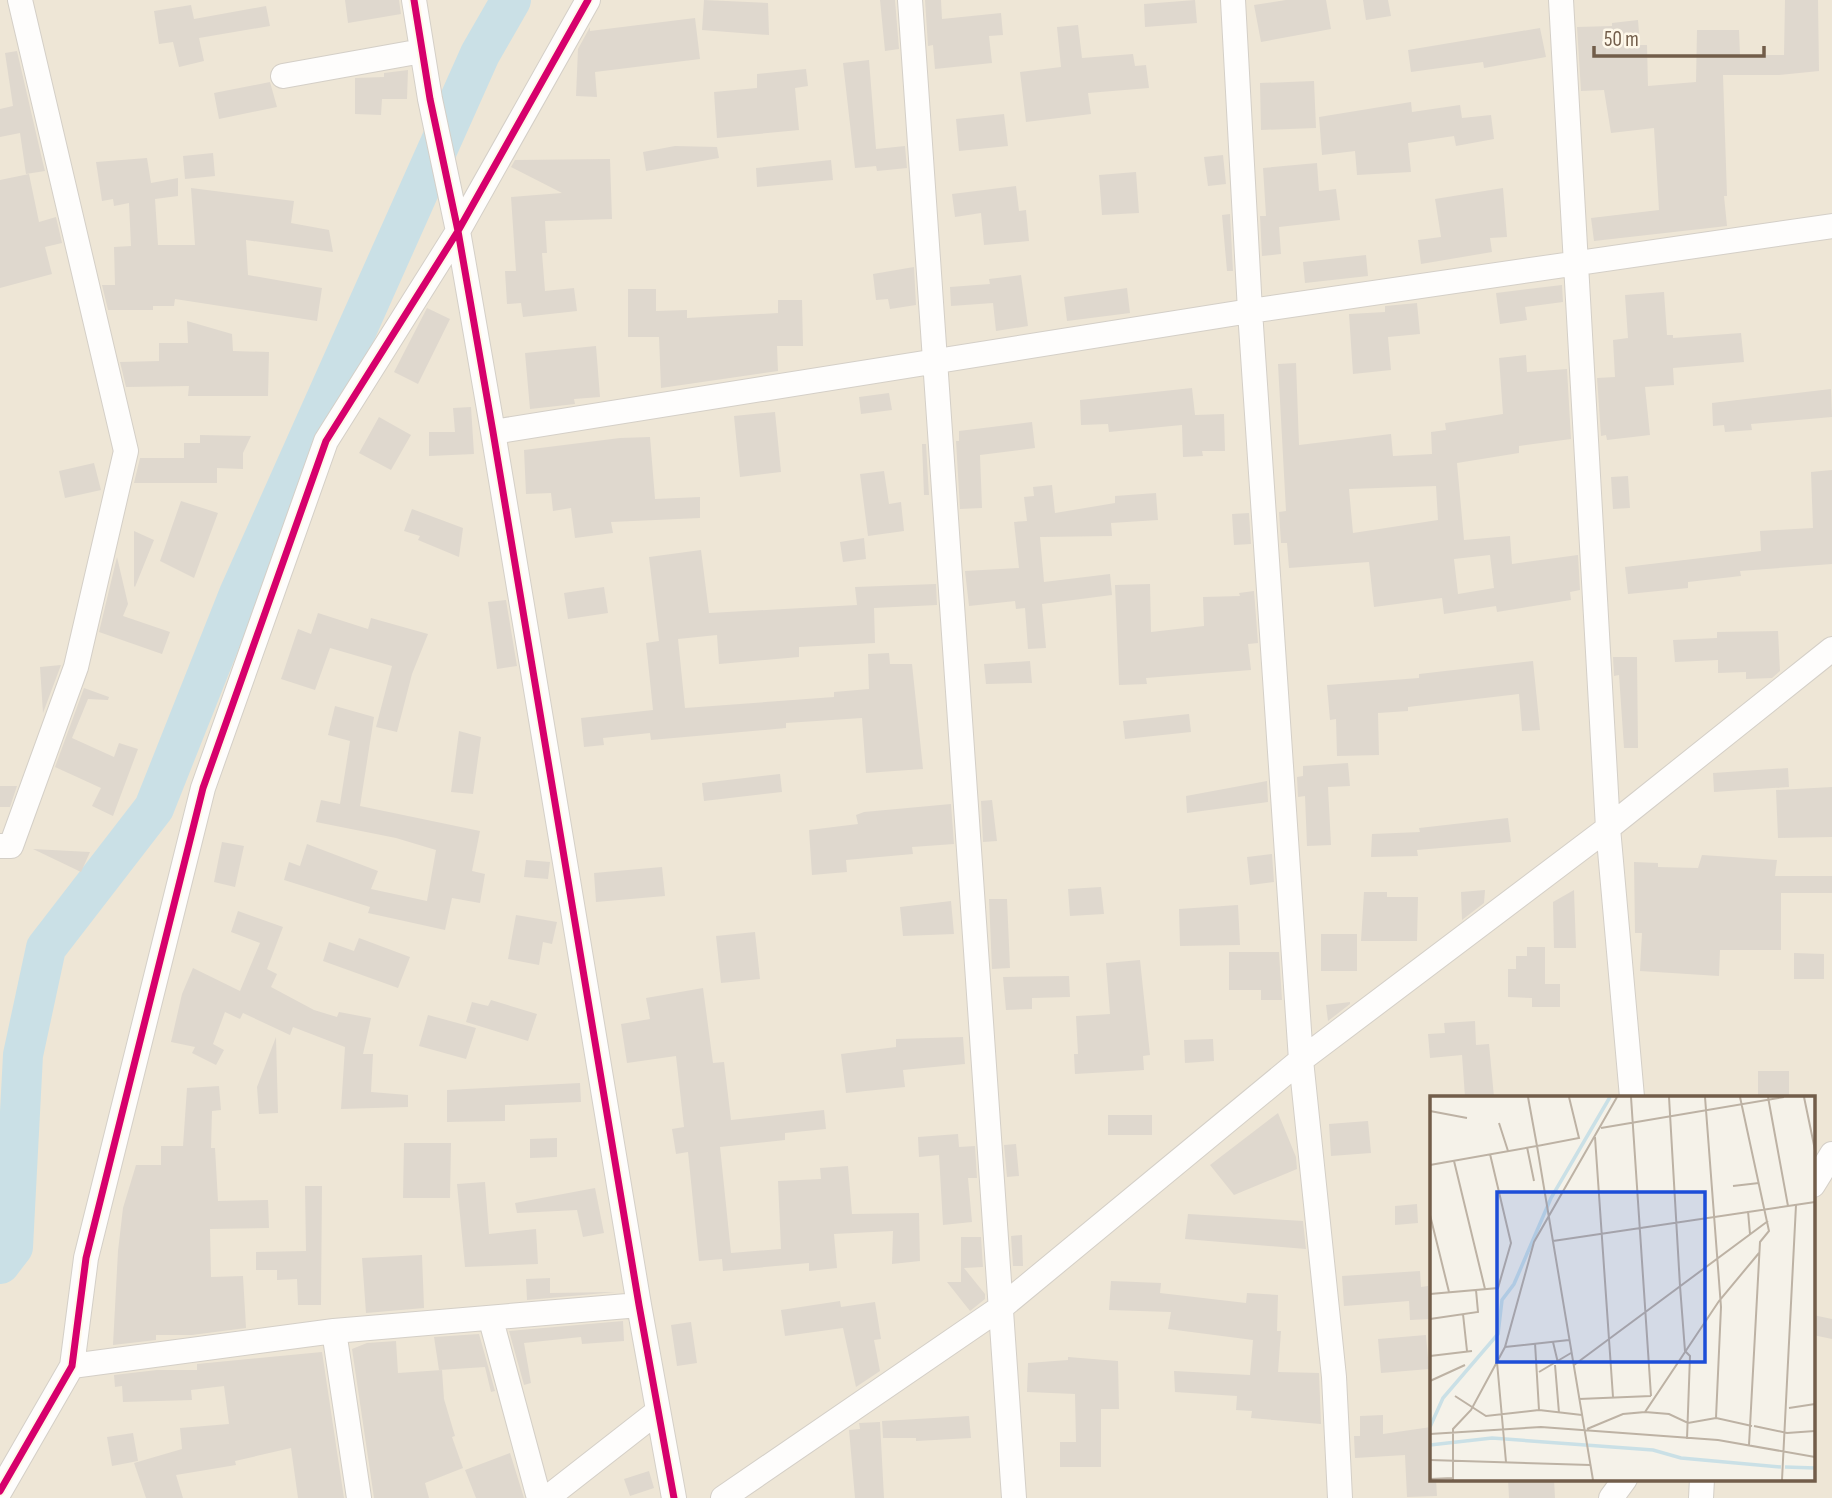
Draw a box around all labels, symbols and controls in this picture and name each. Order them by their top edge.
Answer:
scale bar [1594,14,1764,58]
text: 50 m [1604,27,1639,52]
inset map [1430,1096,1814,1480]

